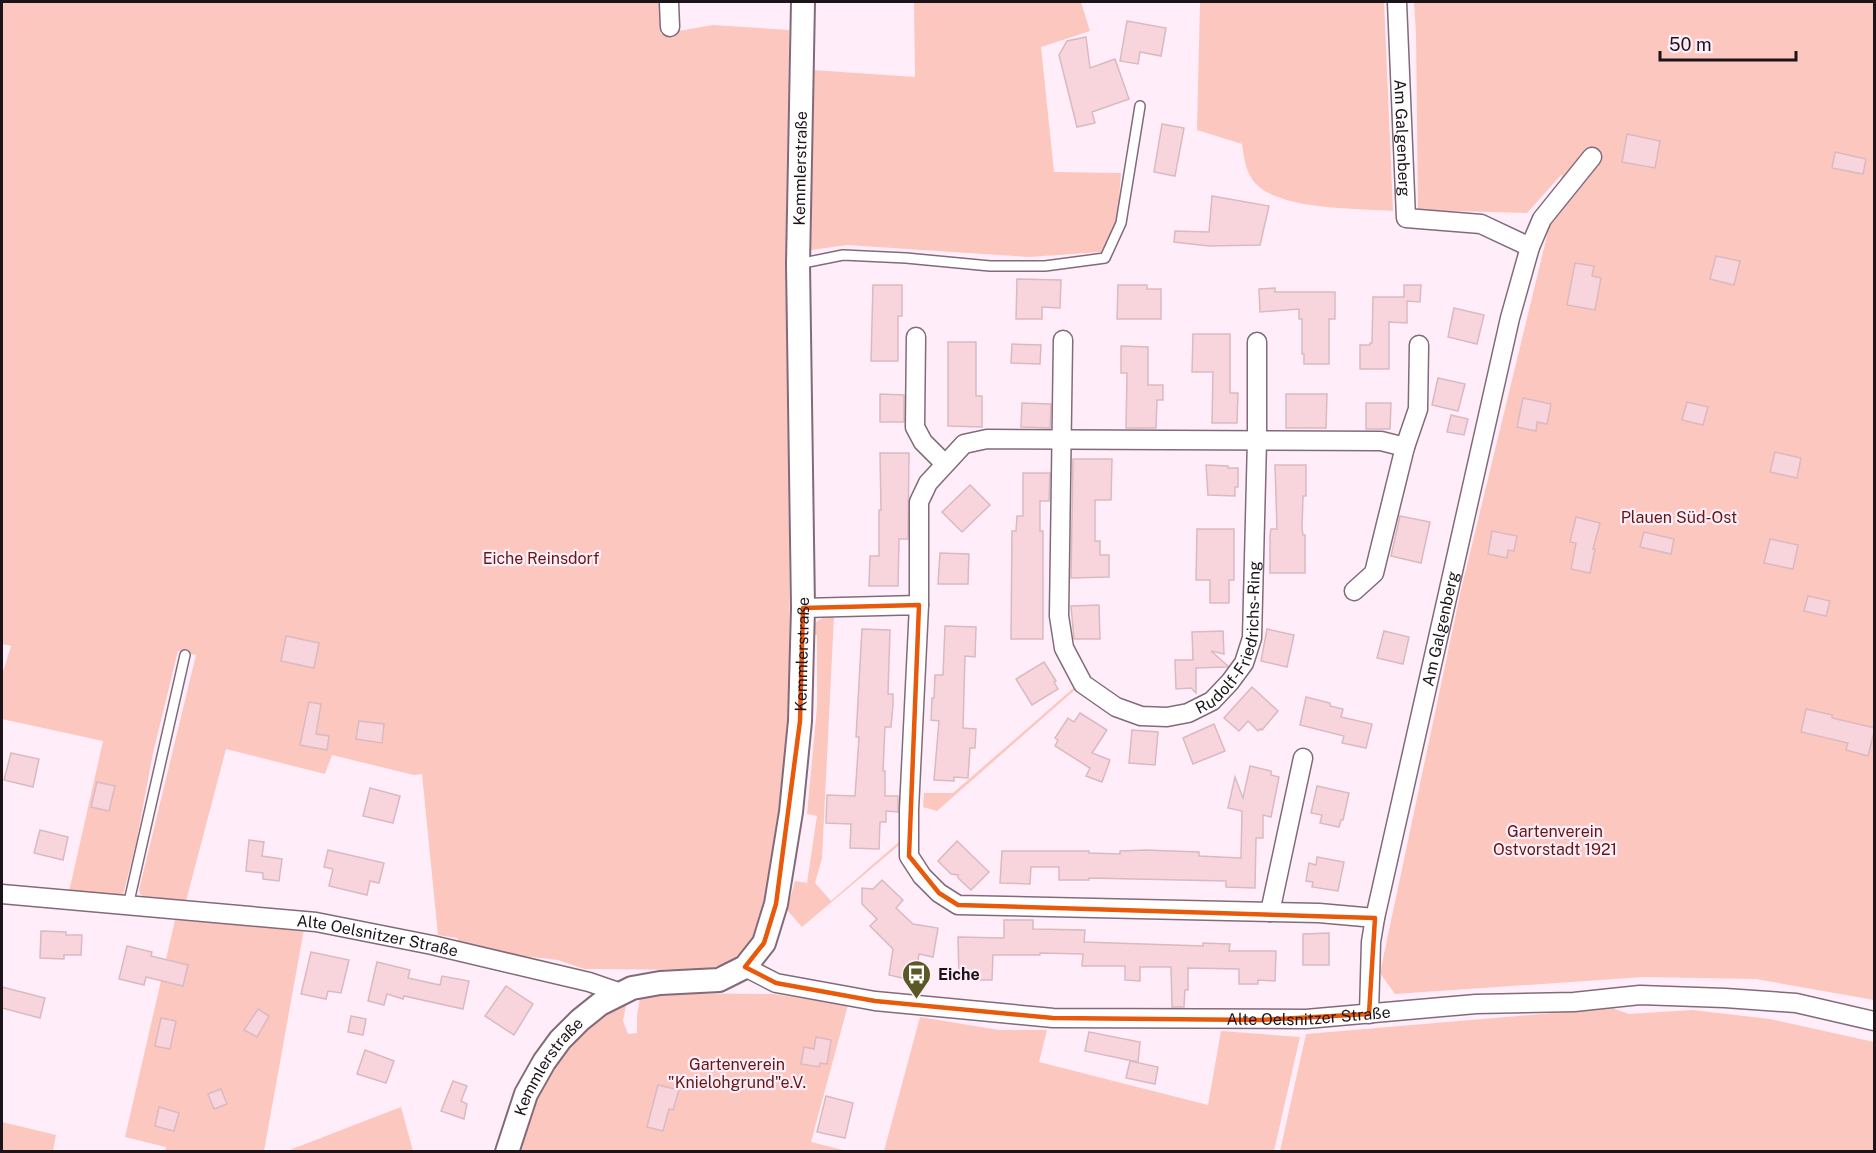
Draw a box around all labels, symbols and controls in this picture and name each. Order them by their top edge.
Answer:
scale bar [1660,24,1796,62]
text: 50 m [1669,34,1712,55]
street label: Am Galgenberg [1391,79,1415,197]
street label: Kemmlerstraße [789,111,810,226]
park label: Plauen Süd-Ost [1621,508,1737,527]
park label: Eiche Reinsdorf [483,549,599,568]
street label: Rudolf-Friedrichs-Ring [1192,561,1263,717]
street label: Am Galgenberg [1418,569,1462,688]
street label: Kemmlerstraße [791,597,813,712]
park label: Gartenverein Ostvorstadt 1921 [1493,822,1617,859]
street label: Alte Oelsnitzer Straße [296,911,460,960]
bus stop icon: Eiche [901,958,933,1000]
place label: Eiche [938,965,980,984]
street label: Alte Oelsnitzer Straße [1227,1002,1391,1029]
street label: Kemmlerstraße [510,1013,587,1118]
park label: Gartenverein "Knielohgrund"e.V. [668,1055,806,1092]

